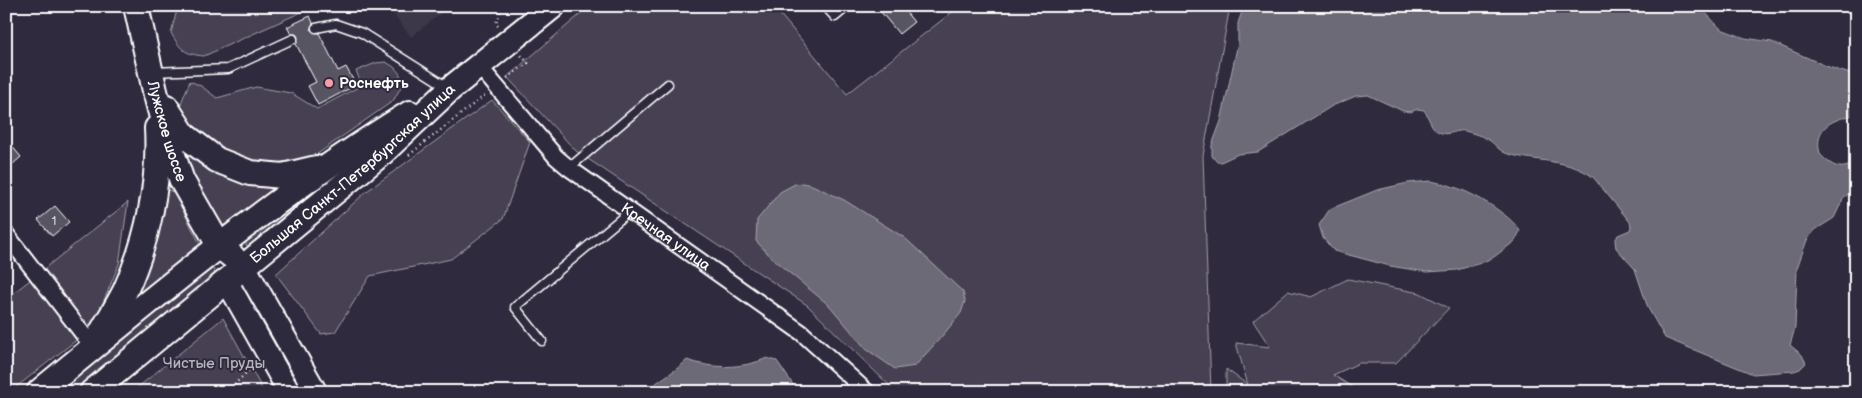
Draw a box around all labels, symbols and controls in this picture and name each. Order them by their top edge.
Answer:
place label: Роснефть [339,74,409,93]
marker: Роснефть [323,77,335,89]
street label: Лужское шоссе [143,78,191,184]
street label: Большая Санкт-Петербургская улица [246,80,459,267]
street label: Кречная улица [617,198,715,275]
house number: 1 [52,214,56,229]
park label: Чистые Пруды [163,354,265,373]

